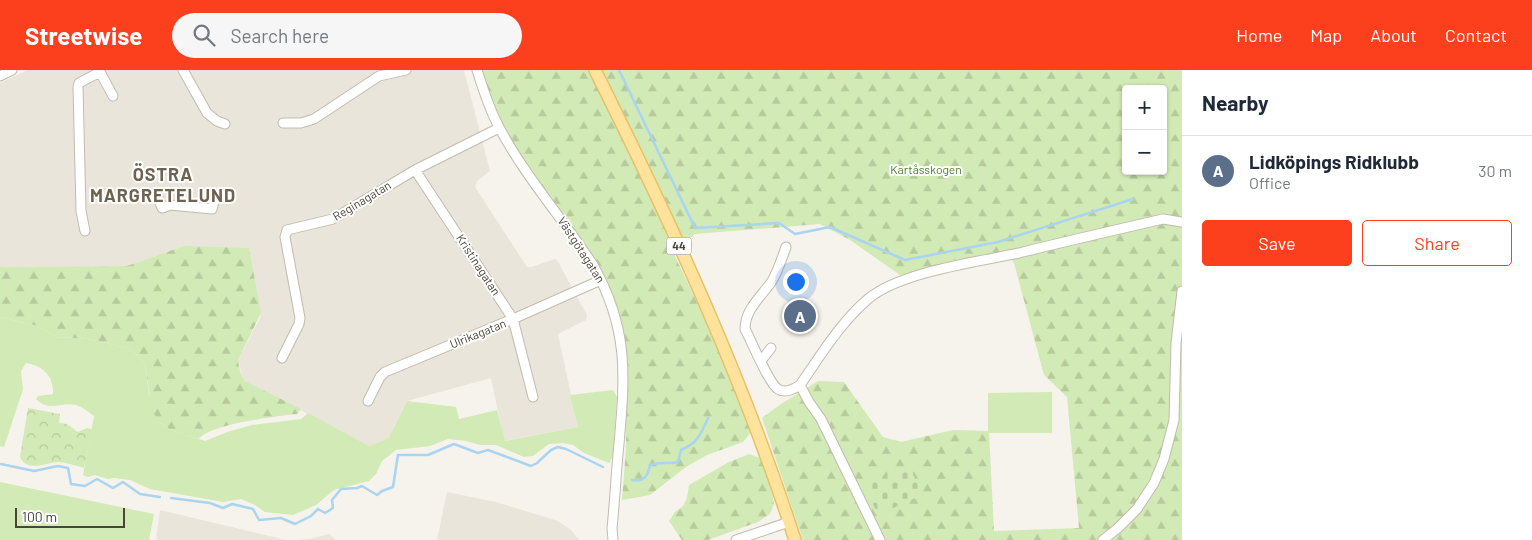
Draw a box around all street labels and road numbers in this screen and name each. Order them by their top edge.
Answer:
street label: Reginagatan [330,177,393,223]
street label: Västgötagatan [555,214,608,285]
street label: Kristinagatan [454,231,504,298]
road number: 44 [666,238,692,255]
street label: Ulrikagatan [447,315,508,351]

